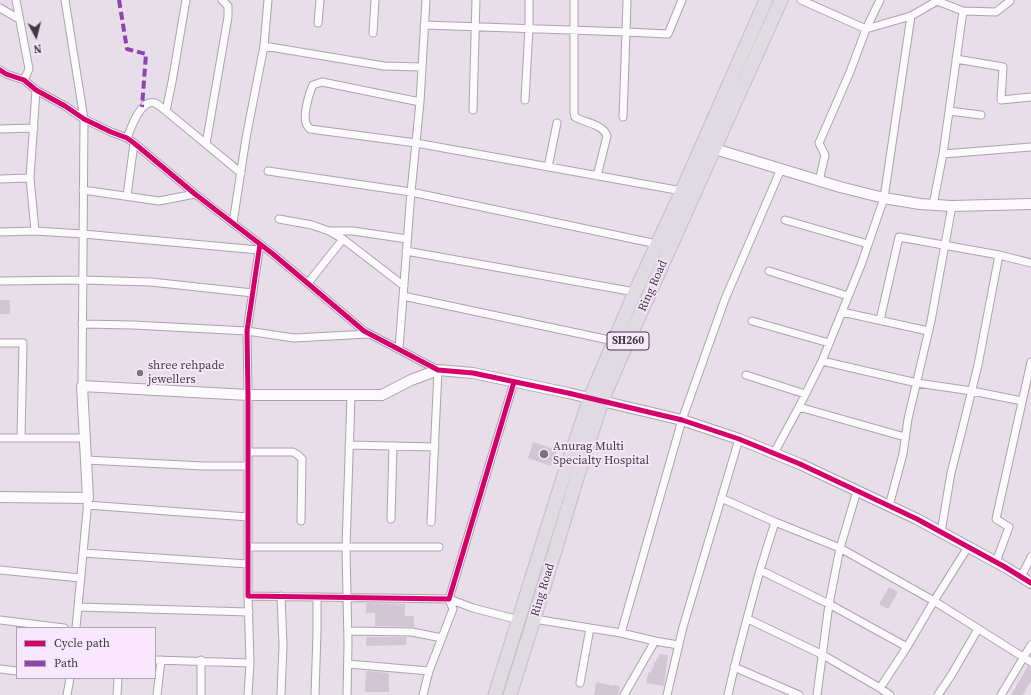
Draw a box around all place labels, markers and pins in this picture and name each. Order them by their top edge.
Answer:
place label: shree rehpade jewellers [148,359,224,387]
marker: shree rehpade jewellers [135,368,145,378]
place label: Anurag Multi Specialty Hospital [553,440,649,468]
marker: Anurag Multi Specialty Hospital [538,448,550,460]

